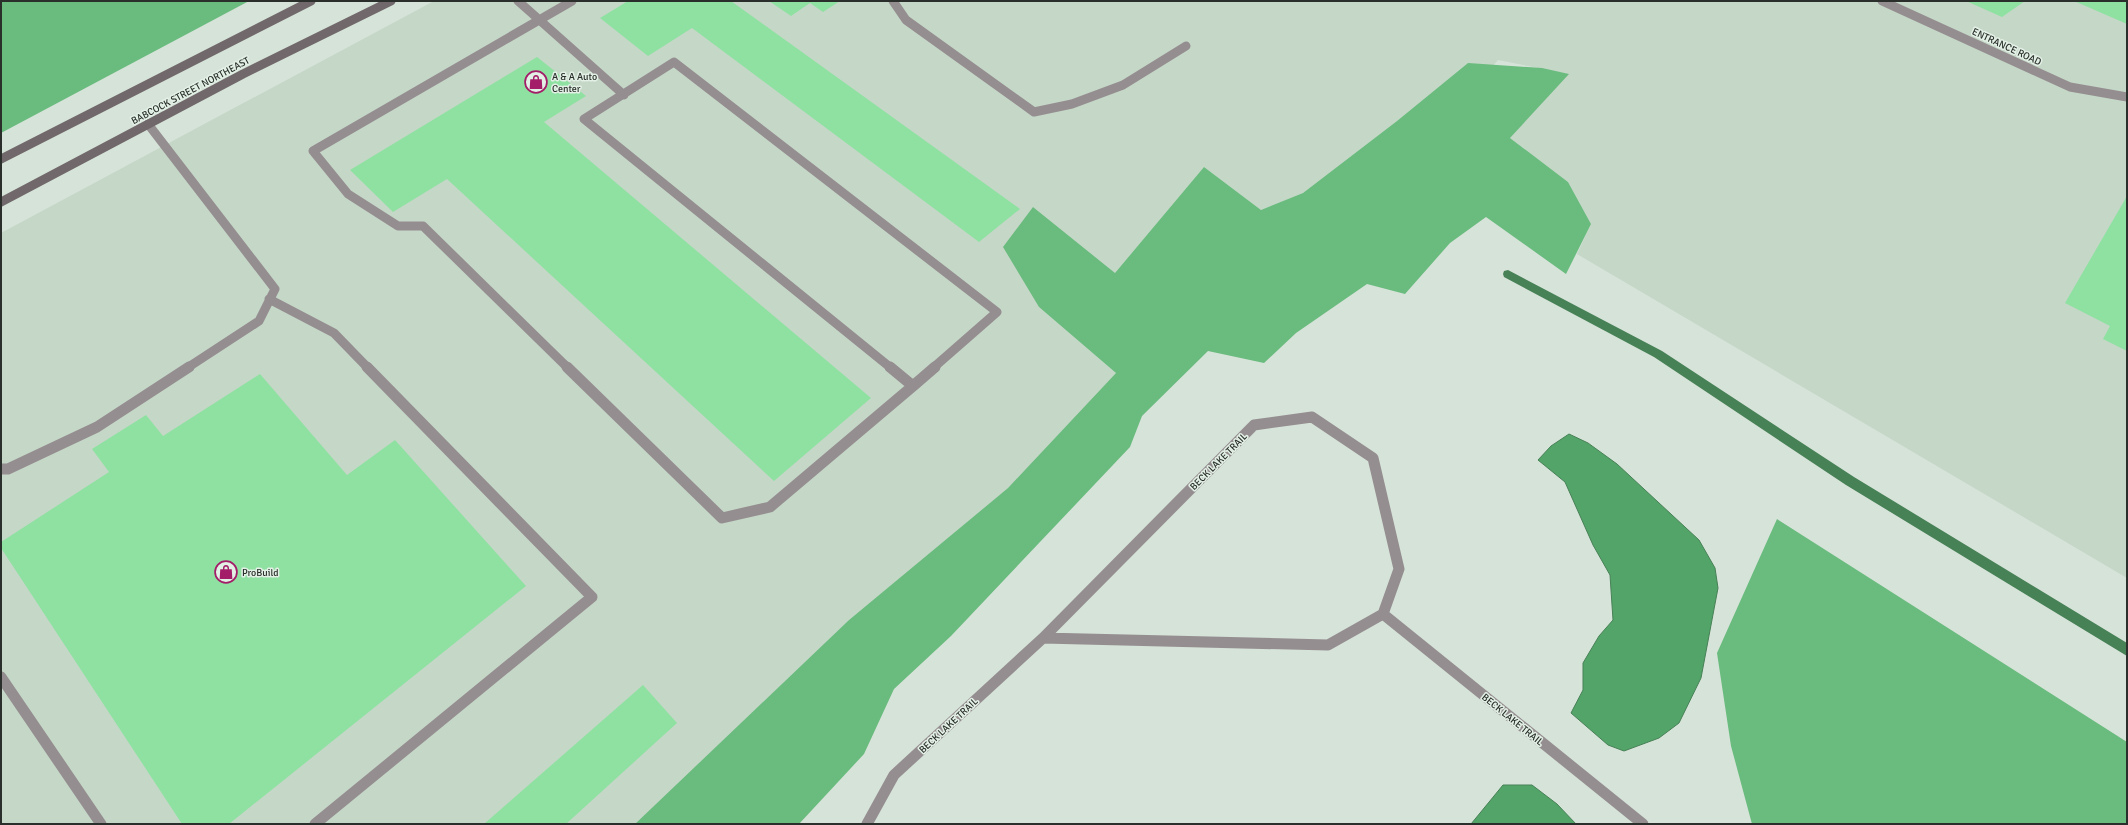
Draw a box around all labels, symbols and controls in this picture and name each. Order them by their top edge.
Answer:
street label: ENTRANCE ROAD [1970,26,2043,68]
street label: BABCOCK STREET NORTHEAST [129,54,252,127]
shop icon: A & A Auto Center [523,69,549,95]
place label: A & A Auto Center [552,71,597,95]
street label: BECK LAKE TRAIL [1188,431,1250,493]
shop icon: ProBuild [213,559,239,585]
place label: ProBuild [242,567,279,579]
street label: BECK LAKE TRAIL [1479,691,1546,748]
street label: BECK LAKE TRAIL [917,695,981,756]

